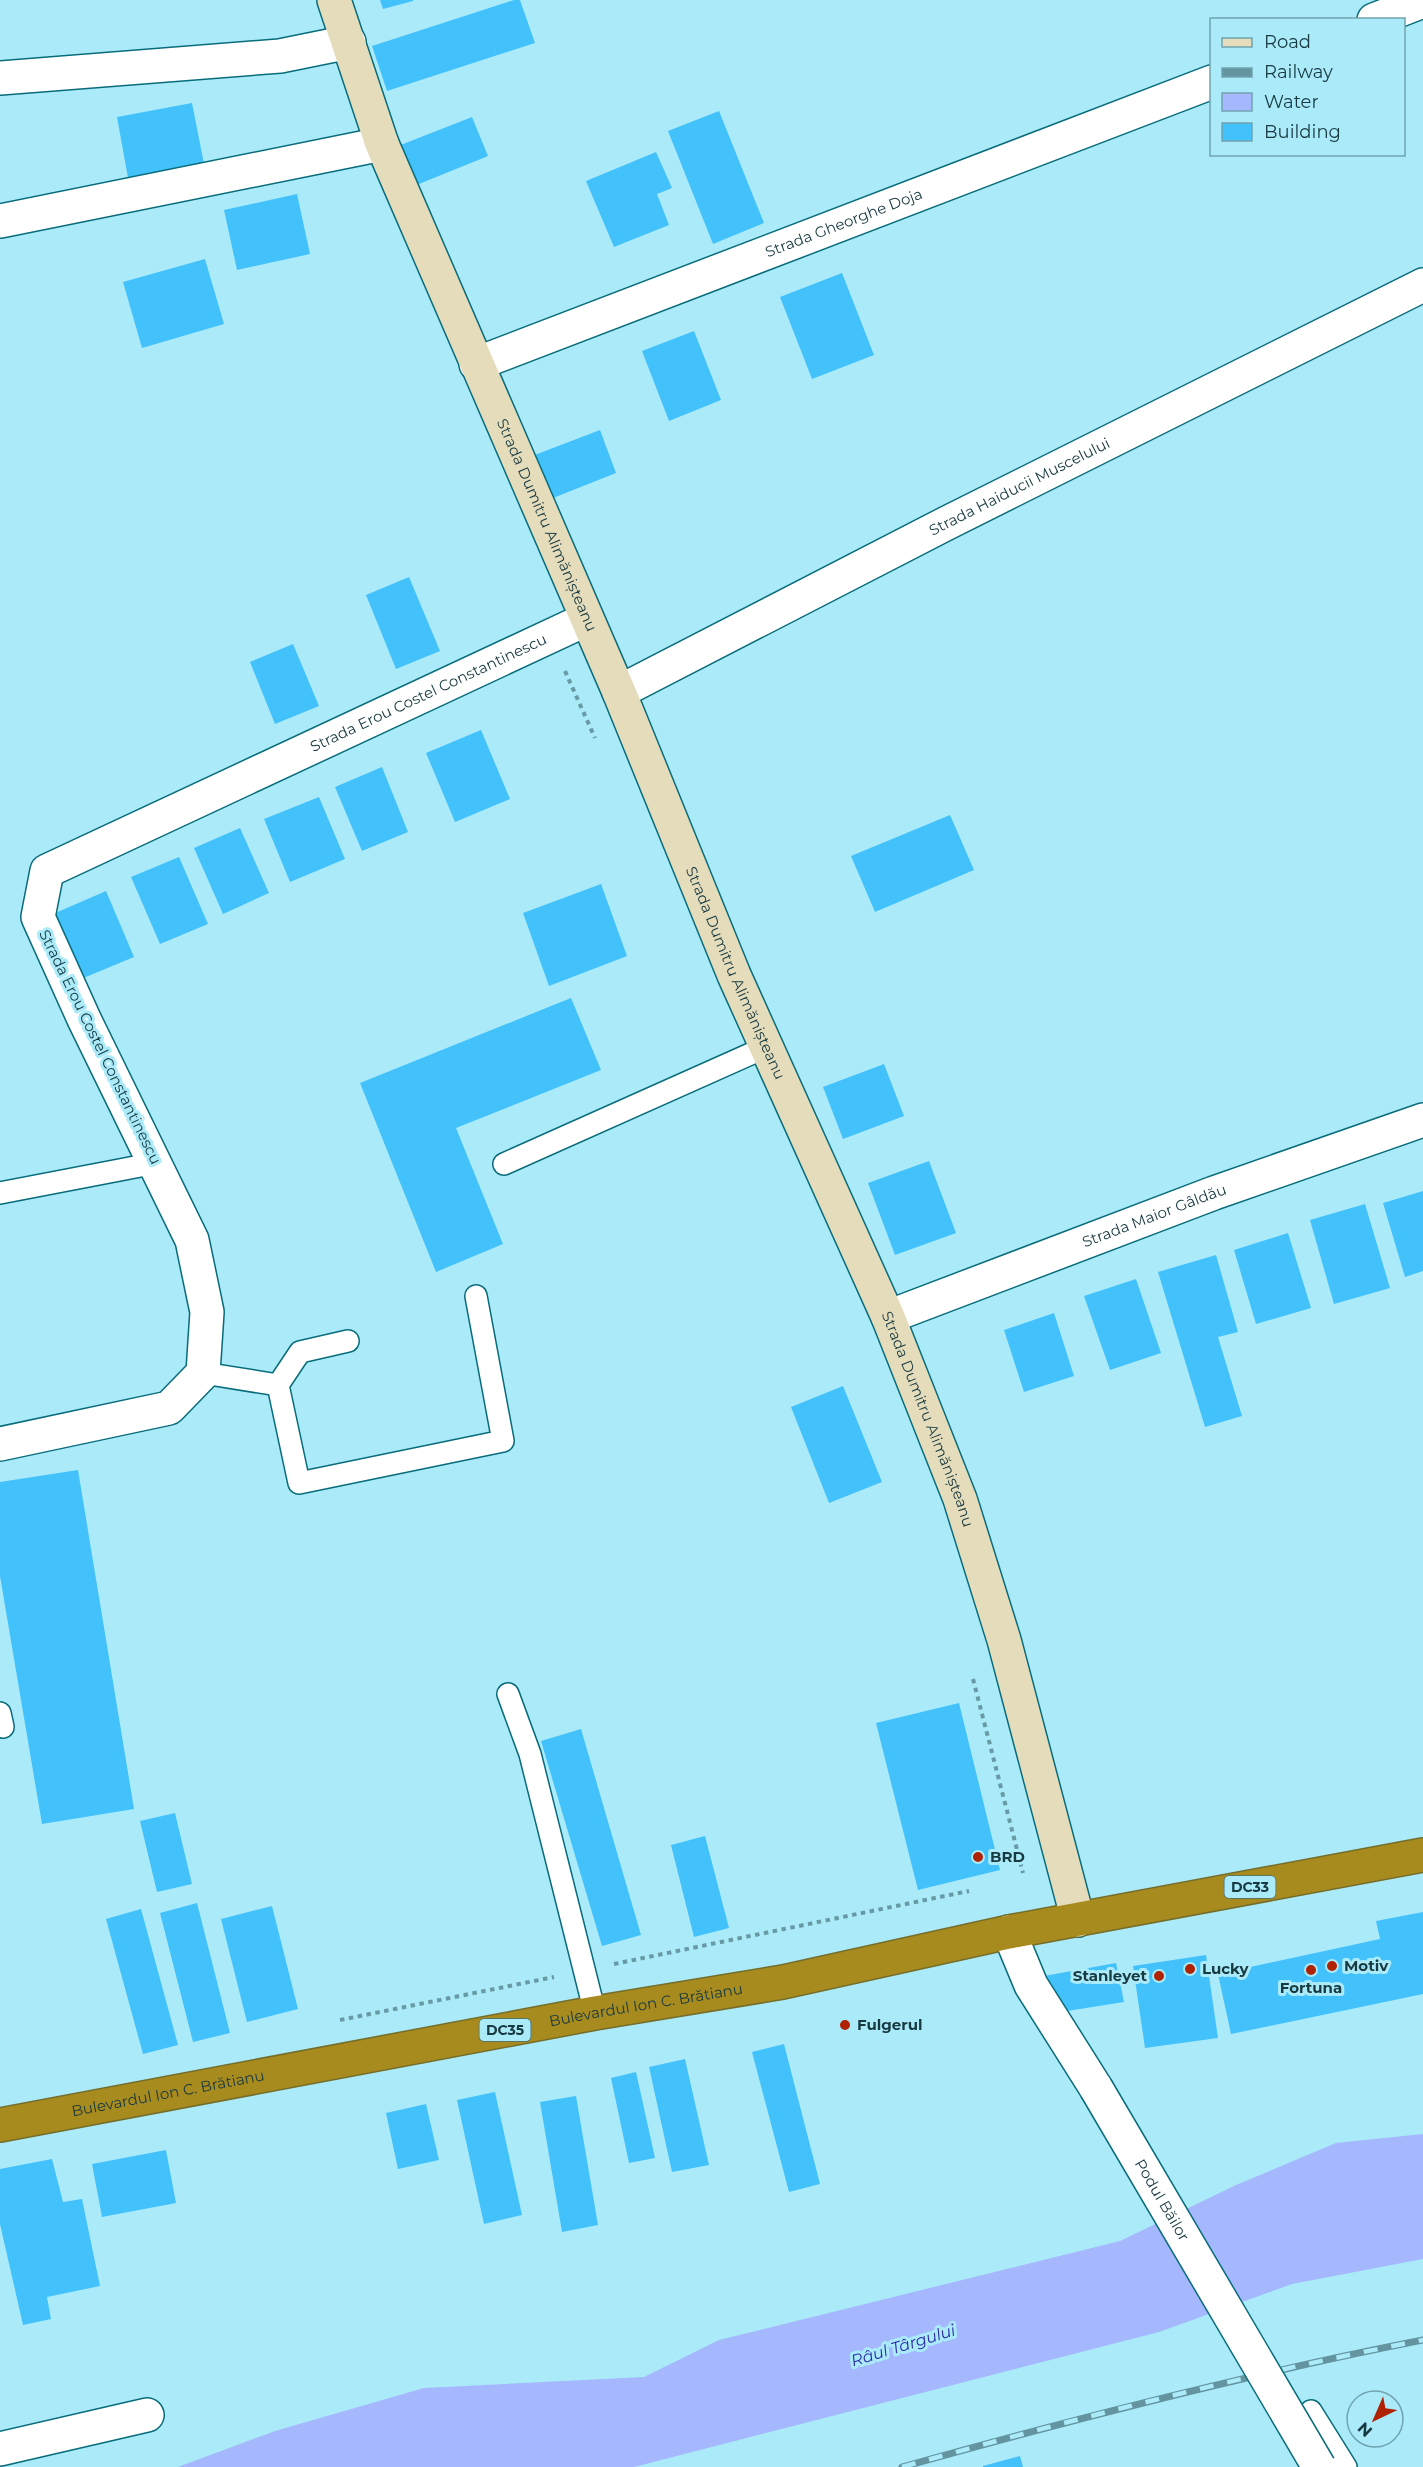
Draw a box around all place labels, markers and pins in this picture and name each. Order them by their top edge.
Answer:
place label: BRD [990,1847,1025,1866]
marker: BRD [971,1850,985,1864]
place label: Motiv [1344,1956,1389,1975]
place label: Lucky [1202,1959,1250,1978]
marker: Motiv [1325,1959,1339,1973]
marker: Lucky [1183,1962,1197,1976]
marker: Fortuna [1304,1963,1318,1977]
place label: Stanleyet [1073,1966,1147,1985]
marker: Stanleyet [1152,1969,1166,1983]
place label: Fortuna [1280,1978,1342,1997]
place label: Fulgerul [857,2015,922,2034]
marker: Fulgerul [838,2018,852,2032]

